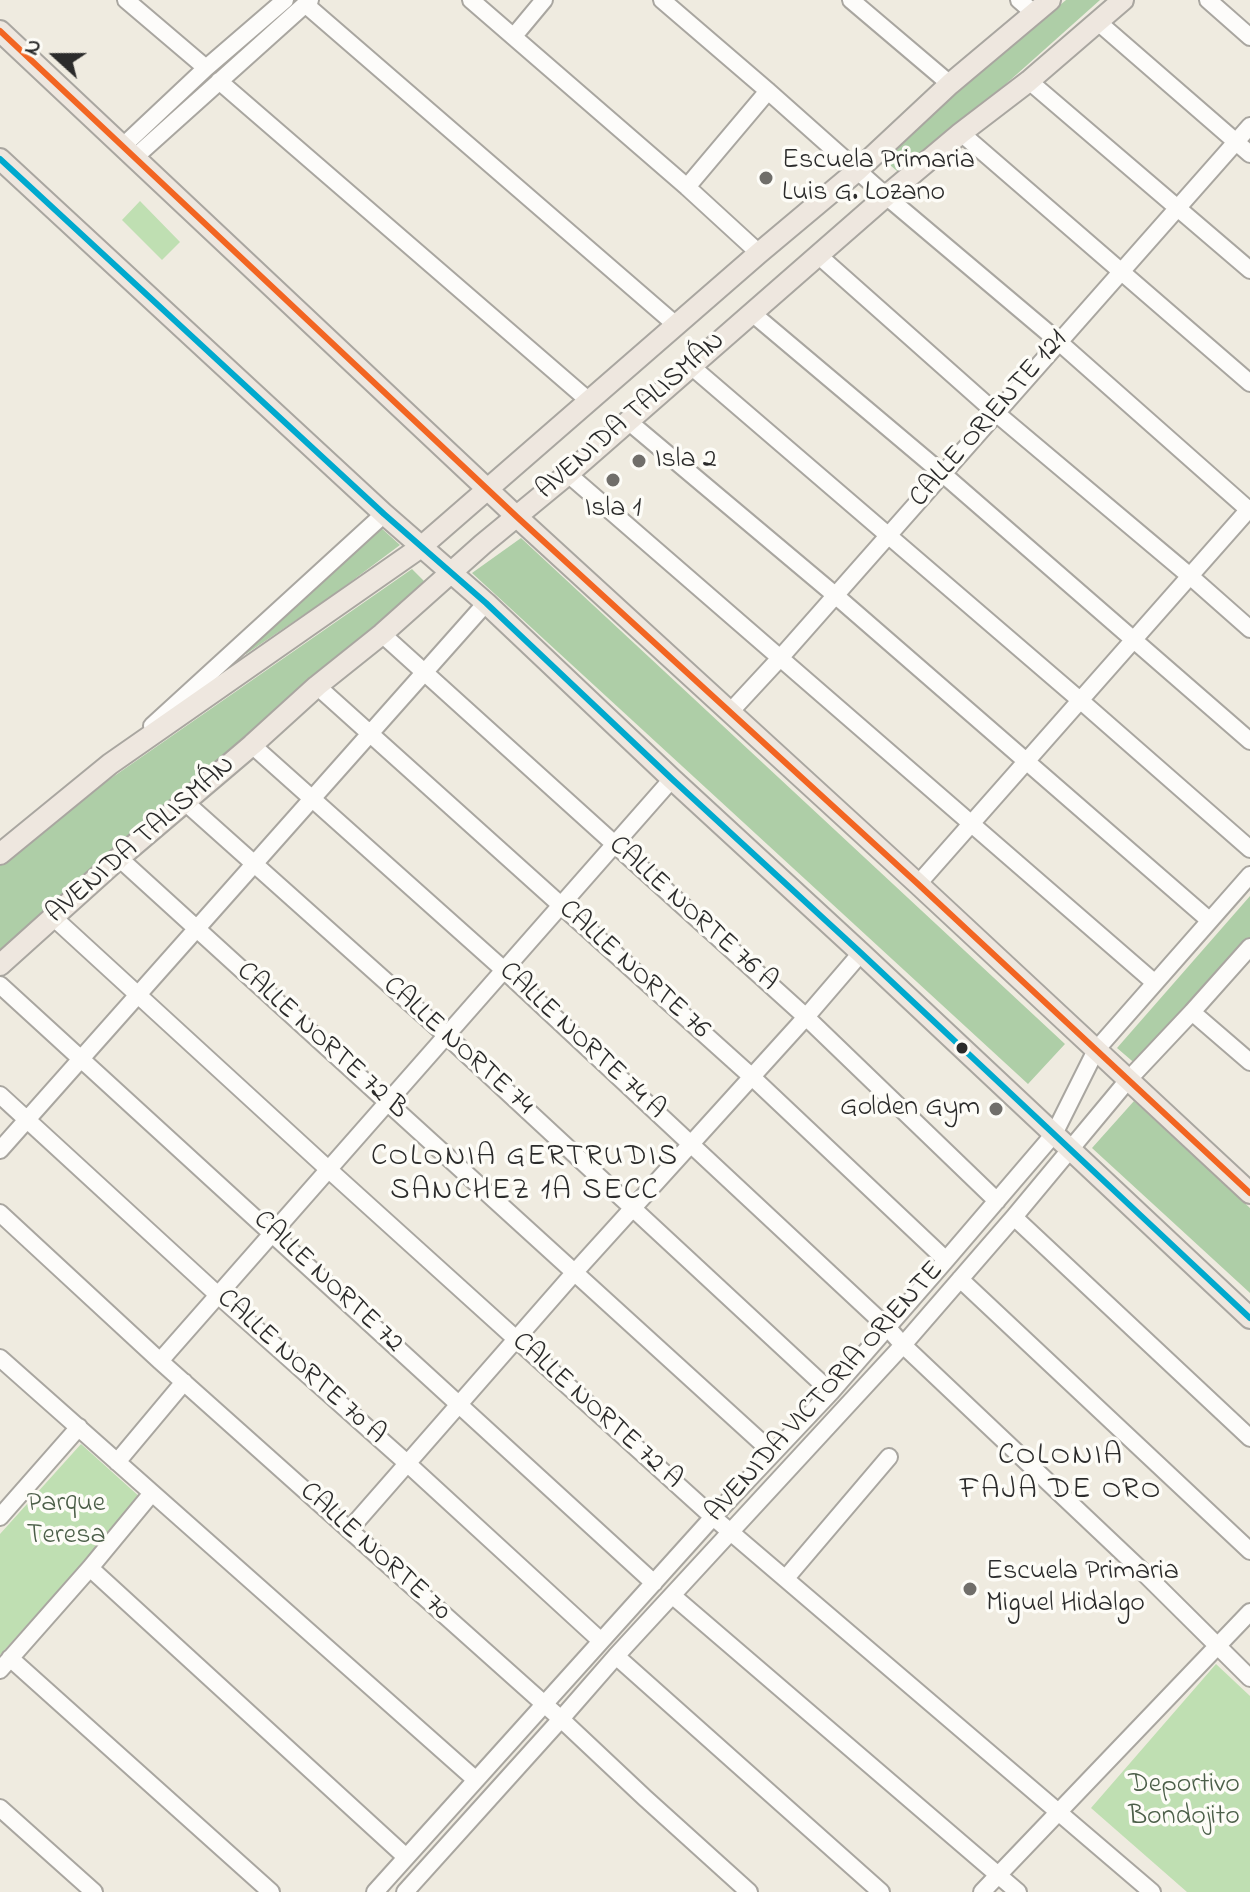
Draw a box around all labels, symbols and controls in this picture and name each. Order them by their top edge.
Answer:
north arrow [16,16,96,96]
text: N [16,35,51,60]
place label: Escuela Primaria Luis G. Lozano [782,145,975,211]
marker: Escuela Primaria Luis G. Lozano [757,169,775,187]
street label: CALLE ORIENTE 121 [904,325,1076,515]
street label: AVENIDA TALISMÁN [531,326,733,508]
place label: Isla 2 [655,444,717,478]
marker: Isla 2 [630,452,648,470]
marker: Isla 1 [604,471,622,489]
place label: Isla 1 [585,493,641,527]
street label: AVENIDA TALISMÁN [41,750,243,932]
street label: CALLE NORTE 76 A [600,830,784,1000]
street label: CALLE NORTE 76 [550,894,716,1048]
street label: CALLE NORTE 72 B [228,956,414,1128]
street label: CALLE NORTE 74 A [491,956,671,1128]
street label: CALLE NORTE 74 [375,970,539,1124]
unlabelled marker [954,1040,970,1056]
place label: Golden Gym [840,1092,980,1126]
marker: Golden Gym [987,1100,1005,1118]
district label: COLONIA GERTRUDIS SANCHEZ 1A SECC [371,1141,679,1212]
street label: CALLE NORTE 72 [245,1205,409,1361]
street label: AVENIDA VICTORIA ORIENTE [700,1256,952,1530]
street label: CALLE NORTE 70 A [208,1283,392,1453]
street label: CALLE NORTE 72 A [504,1327,688,1497]
district label: COLONIA FAJA DE ORO [960,1440,1162,1510]
street label: CALLE NORTE 70 [291,1476,457,1630]
park label: Parque Teresa [26,1488,106,1554]
place label: Escuela Primaria Miguel Hidalgo [986,1556,1179,1622]
marker: Escuela Primaria Miguel Hidalgo [961,1580,979,1598]
park label: Deportivo Bondojito [1128,1769,1240,1835]

